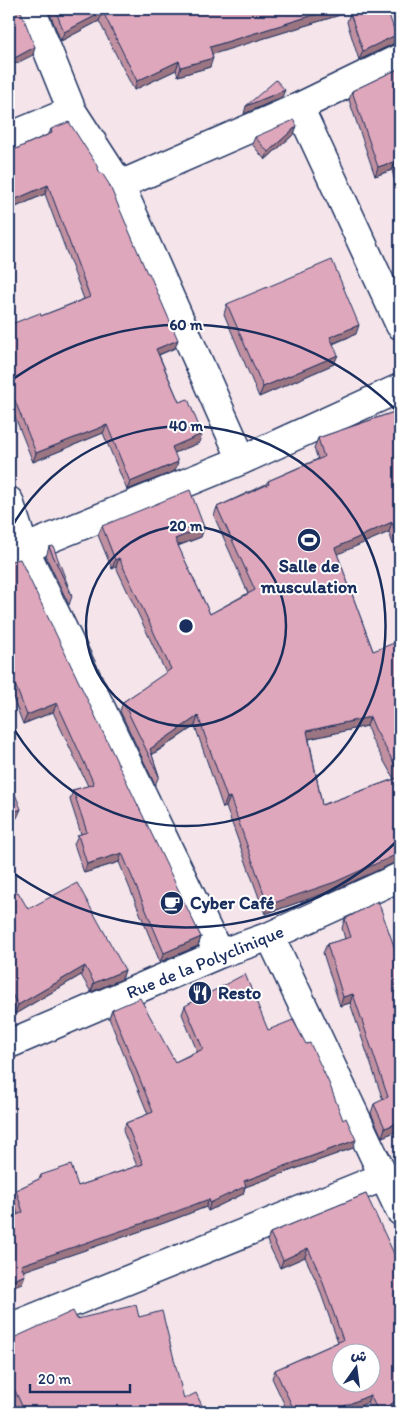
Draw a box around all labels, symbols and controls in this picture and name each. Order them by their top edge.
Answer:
text: 60 m [169,316,203,334]
text: 40 m [169,417,204,435]
text: 20 m [169,517,203,535]
sports icon: Salle de musculation [296,527,322,553]
place label: Salle de musculation [260,555,358,598]
centre of rings [177,617,195,635]
cafe icon: Cyber Café [159,890,185,916]
place label: Cyber Café [190,892,275,914]
street label: Rue de la Polyclinique [123,920,287,1004]
restaurant icon: Resto [187,980,213,1006]
place label: Resto [218,982,261,1004]
north arrow [332,1344,382,1394]
text: ش [349,1346,369,1366]
scale bar [30,1361,130,1393]
text: 20 m [38,1370,72,1388]

